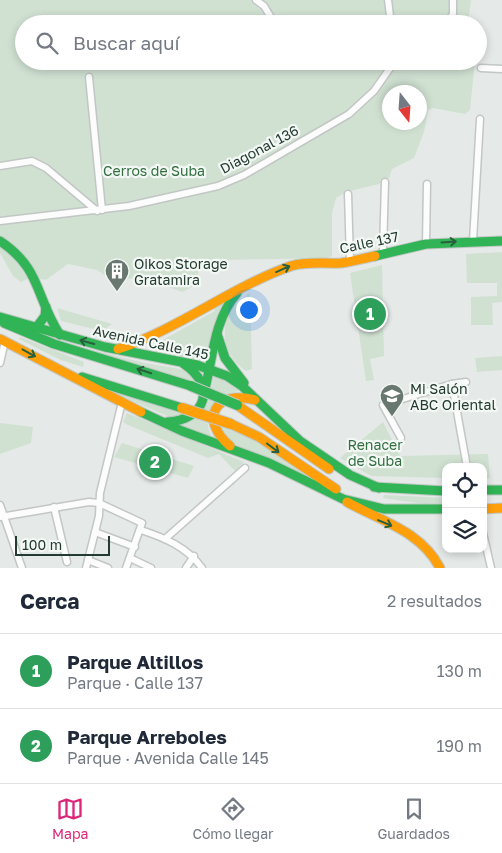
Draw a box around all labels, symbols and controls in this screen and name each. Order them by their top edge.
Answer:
search box [15,15,487,70]
icon: search [33,29,61,57]
text: Buscar aquí [73,31,180,54]
north arrow [382,85,427,130]
street label: Diagonal 136 [217,121,301,177]
park label: Cerros de Suba [103,162,205,179]
street label: Calle 137 [338,227,400,257]
one-way arrow [441,238,457,247]
place label: Oikos Storage Gratamira [134,255,228,288]
building icon: Oikos Storage Gratamira [104,258,130,292]
one-way arrow [275,264,290,274]
pin: 1 [354,295,386,333]
your location [236,297,262,323]
street label: Avenida Calle 145 [92,321,210,363]
one-way arrow [80,337,96,347]
one-way arrow [21,349,35,359]
one-way arrow [136,365,152,375]
place label: Mi Salón ABC Oriental [410,380,496,413]
school or university icon: Mi Salón ABC Oriental [379,383,405,417]
park label: Renacer de Suba [347,436,403,469]
one-way arrow [266,442,279,453]
pin: 2 [139,443,171,481]
map controls [442,463,487,553]
button: locate [442,463,487,508]
button: layers [442,508,487,553]
one-way arrow [377,519,392,528]
scale bar [15,533,110,556]
text: 100 m [22,536,62,553]
text: Cerca [20,588,79,614]
text: 2 resultados [387,591,482,611]
text: Parque Altillos [67,650,203,673]
text: 1 [32,661,40,681]
text: 130 m [437,661,482,681]
text: Parque · Calle 137 [67,673,203,693]
text: Parque Arreboles [67,725,227,748]
text: 2 [31,736,41,756]
text: 190 m [436,736,482,756]
text: Parque · Avenida Calle 145 [67,748,269,768]
tab: Mapa [52,795,88,842]
tab: Cómo llegar [192,795,274,842]
tab: Guardados [377,795,450,842]

